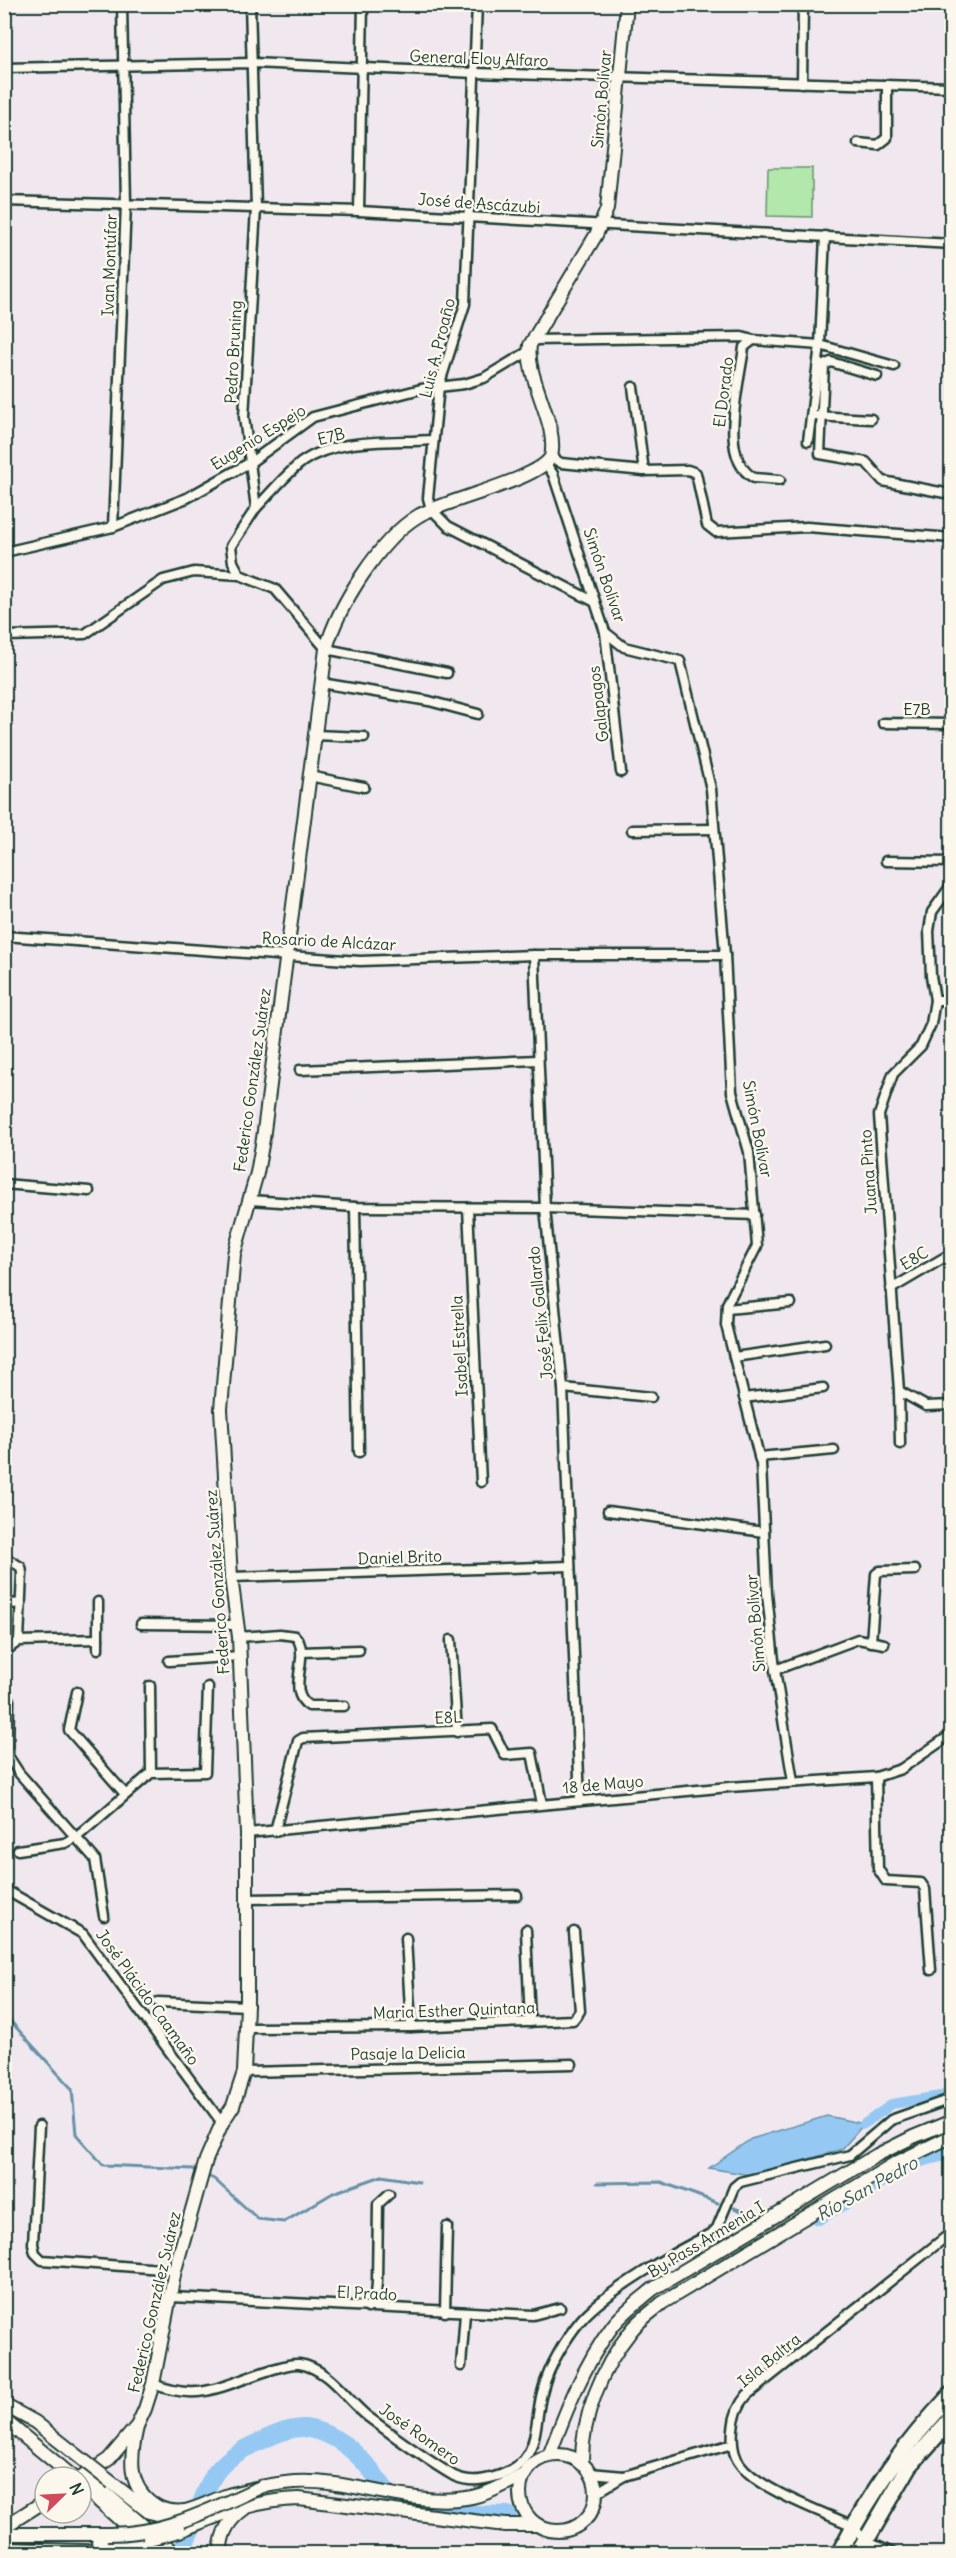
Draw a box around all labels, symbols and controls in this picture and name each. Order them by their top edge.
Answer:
street label: General Eloy Alfaro [409,46,549,70]
street label: Simón Bolívar [587,49,615,149]
street label: José de Ascázubi [417,189,541,217]
street label: Ivan Montúfar [97,213,121,317]
street label: Luis A. Proaño [415,296,459,400]
street label: Pedro Bruning [220,300,246,404]
street label: El Dorado [709,356,737,428]
street label: Eugenio Espejo [207,400,309,474]
street label: E7B [315,423,347,449]
street label: Simón Bolívar [580,525,631,625]
street label: Galapagos [583,665,613,743]
street label: E7B [903,699,931,719]
street label: Rosario de Alcázar [261,927,397,955]
street label: Federico González Suárez [229,986,275,1173]
street label: Simón Bolívar [739,1079,777,1180]
street label: Juana Pinto [855,1129,881,1215]
street label: E8C [896,1242,932,1274]
street label: José Felix Gallardo [523,1245,557,1381]
street label: Isabel Estrella [446,1295,472,1397]
street label: Federico González Suárez [201,1488,233,1675]
street label: Daniel Brito [358,1546,442,1568]
street label: Simón Bolívar [741,1573,769,1673]
street label: E8L [434,1706,462,1728]
street label: 18 de Mayo [562,1771,644,1797]
street label: José Plácido Caamaño [92,1925,204,2069]
street label: Maria Esther Quintana [373,1997,535,2023]
street label: Pasaje la Delicia [350,2042,466,2064]
water label: Río San Pedro [812,2151,922,2226]
street label: By Pass Armenia I [644,2196,768,2282]
street label: Federico González Suárez [123,2209,185,2395]
street label: El Prado [336,2281,398,2305]
street label: Isla Baltra [734,2329,804,2391]
street label: José Romero [376,2399,464,2469]
north arrow [33,2465,93,2525]
text: N [65,2480,88,2498]

